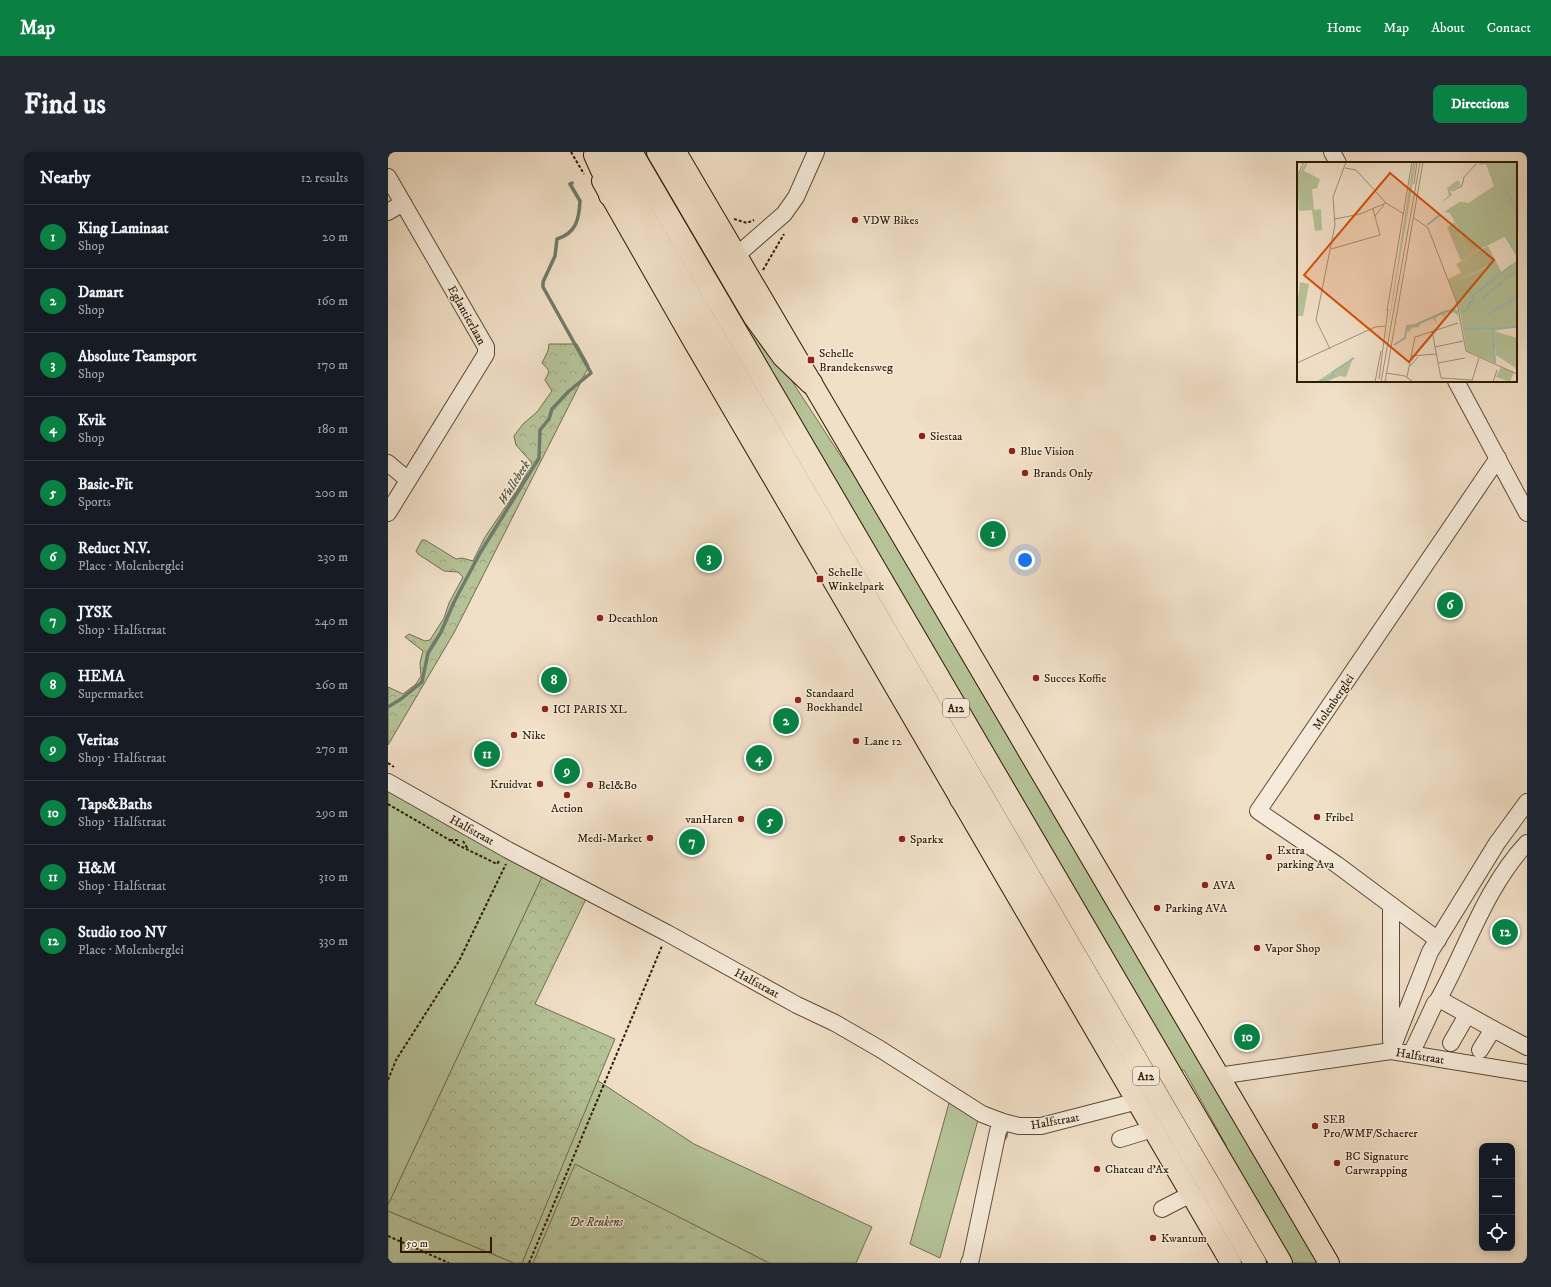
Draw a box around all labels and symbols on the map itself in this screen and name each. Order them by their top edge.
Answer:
inset map [1297,162,1517,382]
place label: VDW Bikes [862,213,918,228]
marker: VDW Bikes [850,215,860,225]
street label: Eglantierlaan [444,283,489,348]
place label: Schelle Brandekensweg [819,346,893,375]
marker: Schelle Brandekensweg [806,355,816,365]
place label: Siestaa [930,429,963,444]
marker: Siestaa [917,431,927,441]
place label: Blue Vision [1020,444,1075,459]
marker: Blue Vision [1007,446,1017,456]
water label: Wullebeek [494,457,534,508]
place label: Brands Only [1033,466,1093,481]
marker: Brands Only [1020,468,1030,478]
pin: 1 [980,519,1006,549]
pin: 3 [696,543,722,573]
your location [1015,550,1035,570]
place label: Schelle Winkelpark [827,565,884,594]
marker: Schelle Winkelpark [815,574,825,584]
pin: 6 [1437,590,1463,620]
place label: Decathlon [608,611,659,626]
marker: Decathlon [595,613,605,623]
pin: 8 [541,665,567,695]
place label: Succes Koffie [1044,671,1106,686]
street label: Molenberglei [1309,672,1358,733]
marker: Succes Koffie [1031,673,1041,683]
place label: Standaard Boekhandel [806,686,863,715]
marker: Standaard Boekhandel [793,695,803,705]
road number: A12 [943,699,969,717]
place label: ICI PARIS XL [553,702,627,717]
marker: ICI PARIS XL [540,704,550,714]
pin: 2 [773,706,799,736]
place label: Nike [522,728,545,743]
marker: Nike [509,730,519,740]
place label: Lane 12 [864,734,902,749]
marker: Lane 12 [851,736,861,746]
pin: 11 [474,739,500,769]
pin: 4 [746,743,772,773]
pin: 9 [554,756,580,786]
place label: Kruidvat [490,777,532,792]
place label: Bel&Bo [598,778,637,793]
marker: Kruidvat [535,779,545,789]
marker: Bel&Bo [585,780,595,790]
marker: Action [562,790,572,800]
place label: Action [551,801,584,816]
pin: 5 [757,806,783,836]
place label: Fribel [1325,810,1354,825]
street label: Halfstraat [447,812,497,849]
place label: vanHaren [684,812,734,827]
marker: Fribel [1312,812,1322,822]
marker: vanHaren [736,814,746,824]
pin: 7 [679,827,705,857]
place label: Medi-Market [577,831,642,846]
place label: Sparkx [910,832,944,847]
marker: Medi-Market [645,833,655,843]
marker: Sparkx [897,834,907,844]
place label: Extra parking Ava [1276,843,1335,872]
marker: Extra parking Ava [1264,852,1274,862]
place label: AVA [1213,878,1235,893]
marker: AVA [1200,880,1210,890]
place label: Parking AVA [1165,901,1228,916]
marker: Parking AVA [1152,903,1162,913]
pin: 12 [1492,917,1518,947]
place label: Vapor Shop [1264,941,1320,956]
marker: Vapor Shop [1252,943,1262,953]
street label: Halfstraat [732,965,782,1002]
pin: 10 [1234,1022,1260,1052]
street label: Halfstraat [1395,1045,1445,1068]
road number: A12 [1133,1067,1159,1085]
street label: Halfstraat [1030,1110,1081,1133]
place label: SEB Pro/WMF/Schaerer [1323,1112,1418,1141]
marker: SEB Pro/WMF/Schaerer [1310,1121,1320,1131]
place label: BC Signature Carwrapping [1345,1149,1409,1178]
marker: BC Signature Carwrapping [1332,1158,1342,1168]
place label: Chateau d'Ax [1105,1162,1169,1177]
marker: Chateau d'Ax [1092,1164,1102,1174]
park label: De Reukens [569,1215,623,1230]
place label: Kwantum [1161,1231,1207,1246]
marker: Kwantum [1148,1233,1158,1243]
scale bar [400,1235,492,1254]

